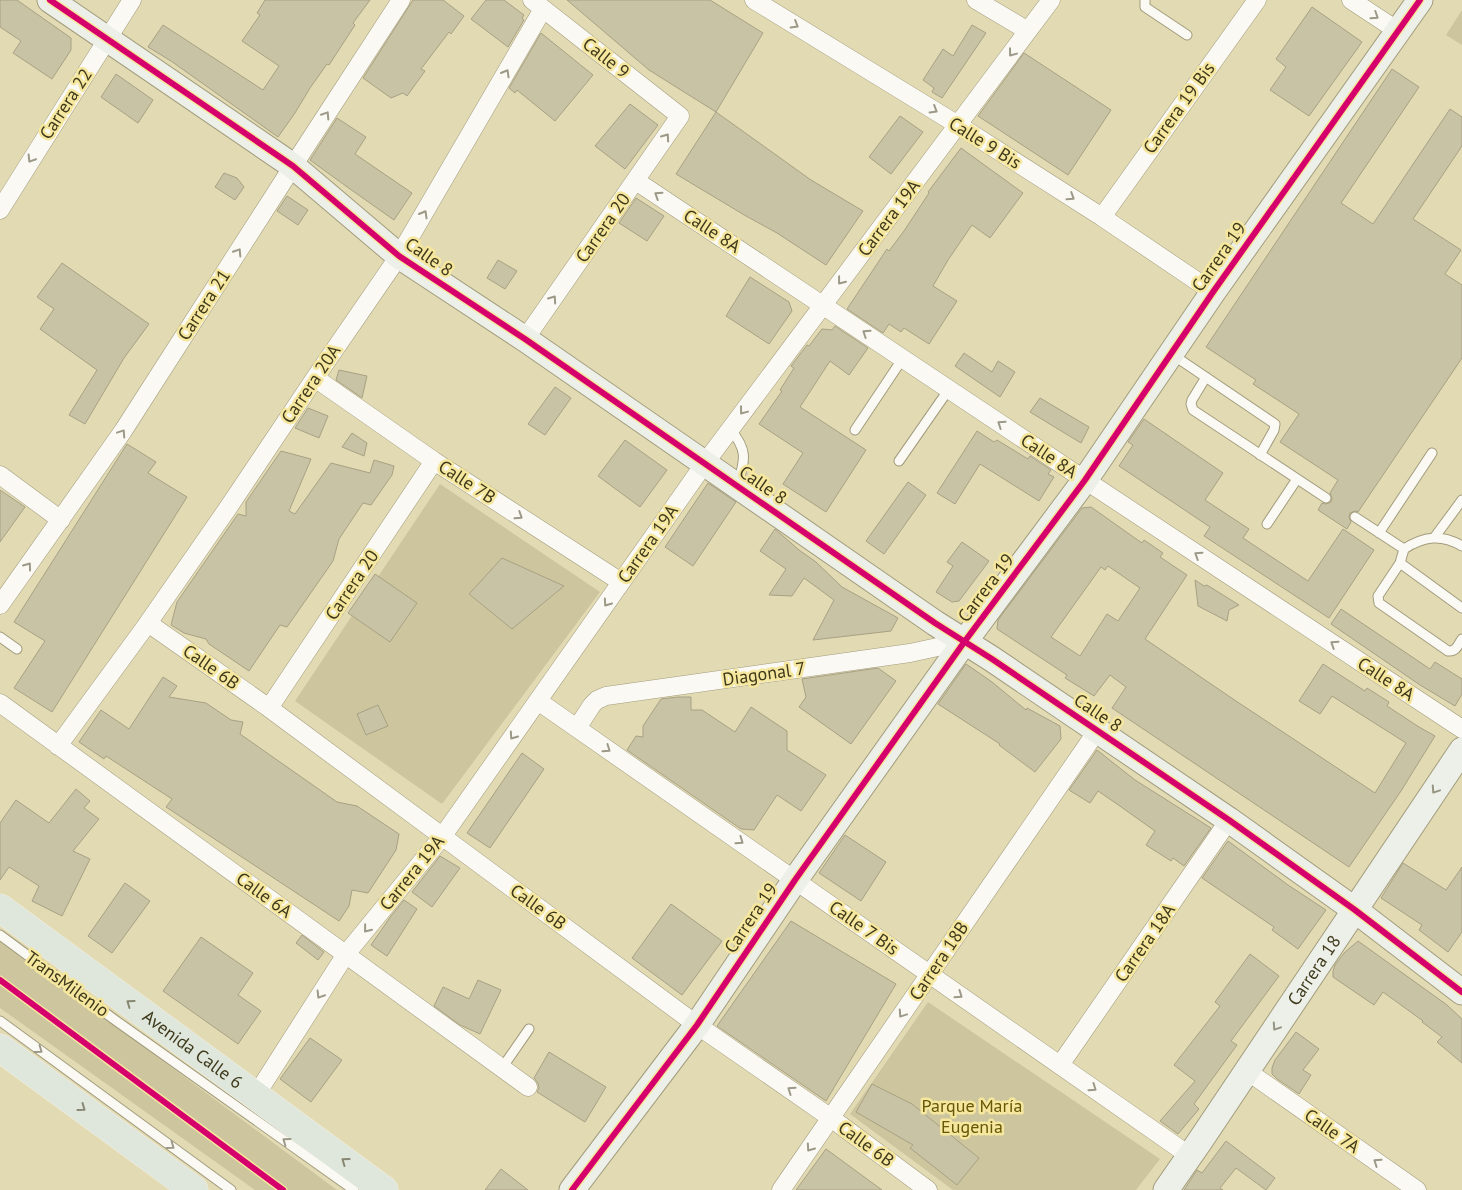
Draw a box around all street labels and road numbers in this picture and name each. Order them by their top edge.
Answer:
street label: Calle 9 [578,32,634,83]
street label: Carrera 19 Bis [1138,57,1219,158]
street label: Carrera 22 [34,64,97,143]
street label: Calle 9 Bis [945,111,1026,174]
street label: Carrera 19A [852,174,925,261]
street label: Carrera 20 [570,188,635,267]
street label: Calle 8A [679,204,746,258]
street label: Carrera 19 [1186,217,1251,296]
street label: Calle 8 [401,232,458,281]
street label: Carrera 21 [172,265,235,344]
street label: Carrera 20A [276,339,346,428]
street label: Calle 8A [1016,428,1083,483]
street label: Calle 7B [434,455,500,509]
street label: Calle 8 [735,460,792,509]
street label: Carrera 19A [612,500,683,587]
street label: Carrera 20 [320,545,384,624]
street label: Carrera 19 [952,549,1019,626]
street label: Calle 6B [179,639,244,694]
street label: Calle 8A [1353,652,1420,706]
street label: Diagonal 7 [721,656,807,691]
street label: Calle 8 [1070,688,1127,737]
street label: Carrera 19A [374,830,449,915]
street label: Calle 6A [232,867,297,923]
street label: Carrera 19 [719,878,782,957]
street label: Calle 6B [506,879,571,935]
street label: Calle 7 Bis [825,895,904,960]
street label: Carrera 18A [1109,899,1180,986]
street label: Carrera 18B [904,917,973,1005]
street label: Carrera 18 [1282,931,1346,1010]
street label: TransMilenio [21,945,114,1022]
street label: Avenida Calle 6 [138,1005,248,1094]
street label: Calle 7A [1300,1103,1365,1158]
street label: Calle 6B [834,1116,899,1172]

